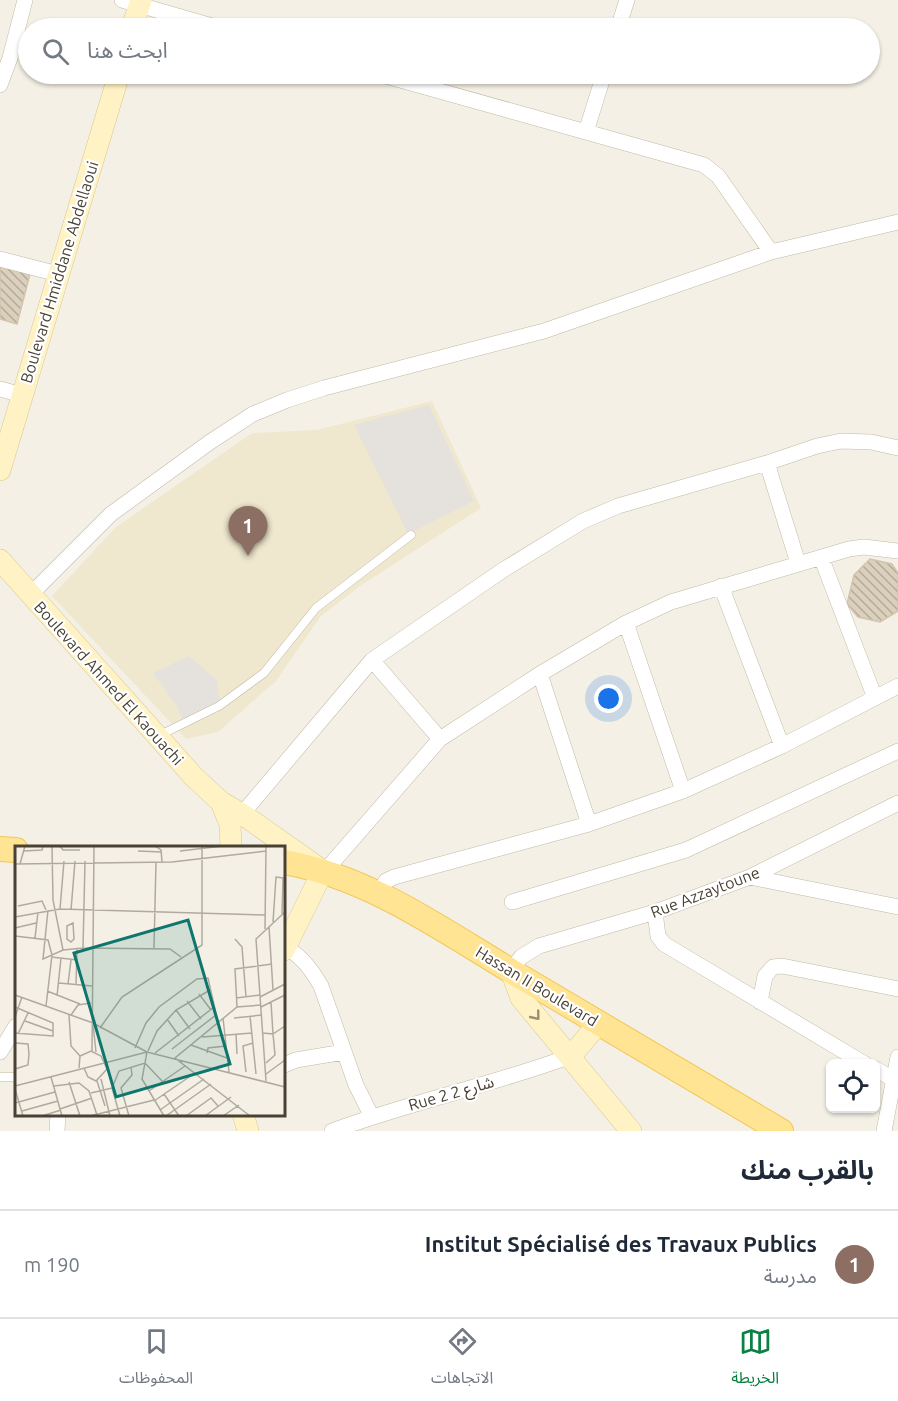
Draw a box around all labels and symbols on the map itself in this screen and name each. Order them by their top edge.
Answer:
street label: Boulevard Hmiddane Abdellaoui [17,159,101,385]
pin: 1 [228,506,268,556]
street label: Boulevard Ahmed El Kaouachi [31,597,187,769]
your location [594,684,623,713]
inset map [15,846,285,1116]
street label: Rue Azzaytoune [648,863,762,921]
street label: Hassan II Boulevard [473,942,601,1030]
one-way arrow [529,1010,540,1021]
street label: Rue 2 شارع 2 [406,1072,497,1118]

